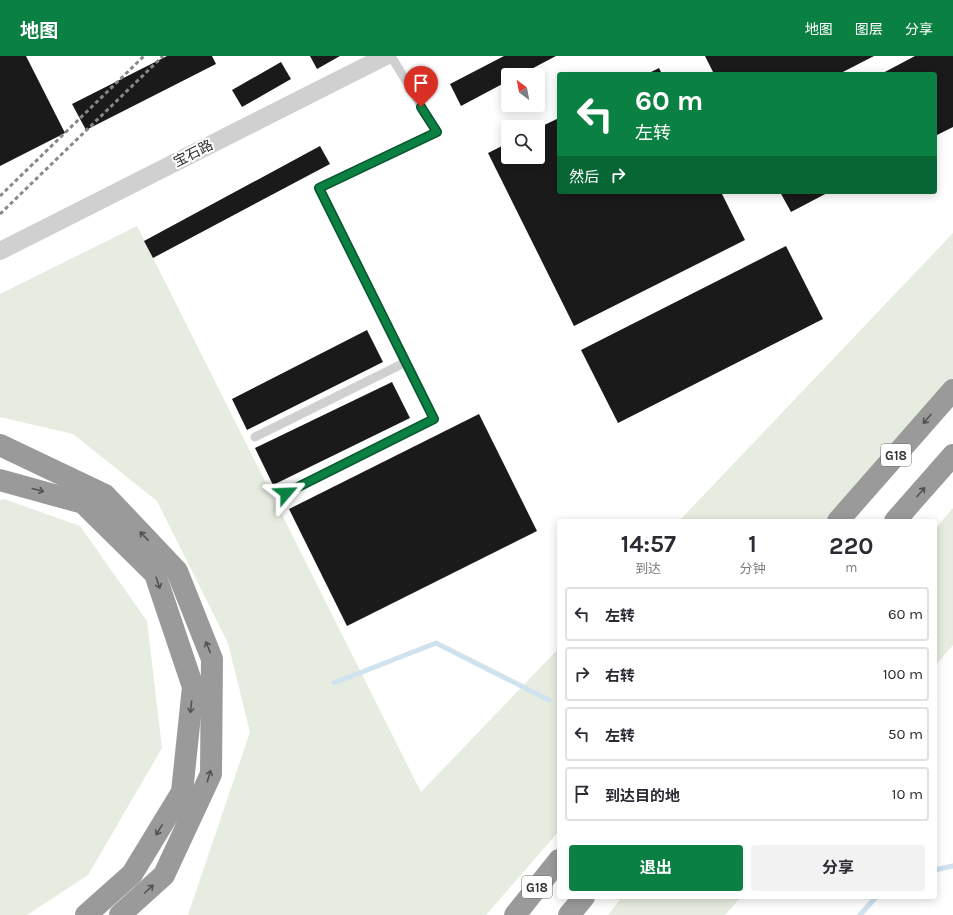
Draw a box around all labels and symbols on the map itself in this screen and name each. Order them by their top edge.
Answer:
pin [404,66,438,107]
north arrow [501,68,545,112]
street label: 宝石路 [171,136,216,171]
one-way arrow [923,414,932,424]
road number: G18 [881,444,911,466]
position arrow [265,472,307,514]
one-way arrow [31,487,44,494]
one-way arrow [916,487,925,497]
one-way arrow [140,531,149,541]
one-way arrow [154,577,162,589]
one-way arrow [203,642,211,654]
one-way arrow [187,700,195,713]
one-way arrow [206,769,213,782]
one-way arrow [154,824,162,836]
road number: G18 [522,876,552,898]
one-way arrow [143,885,153,894]

